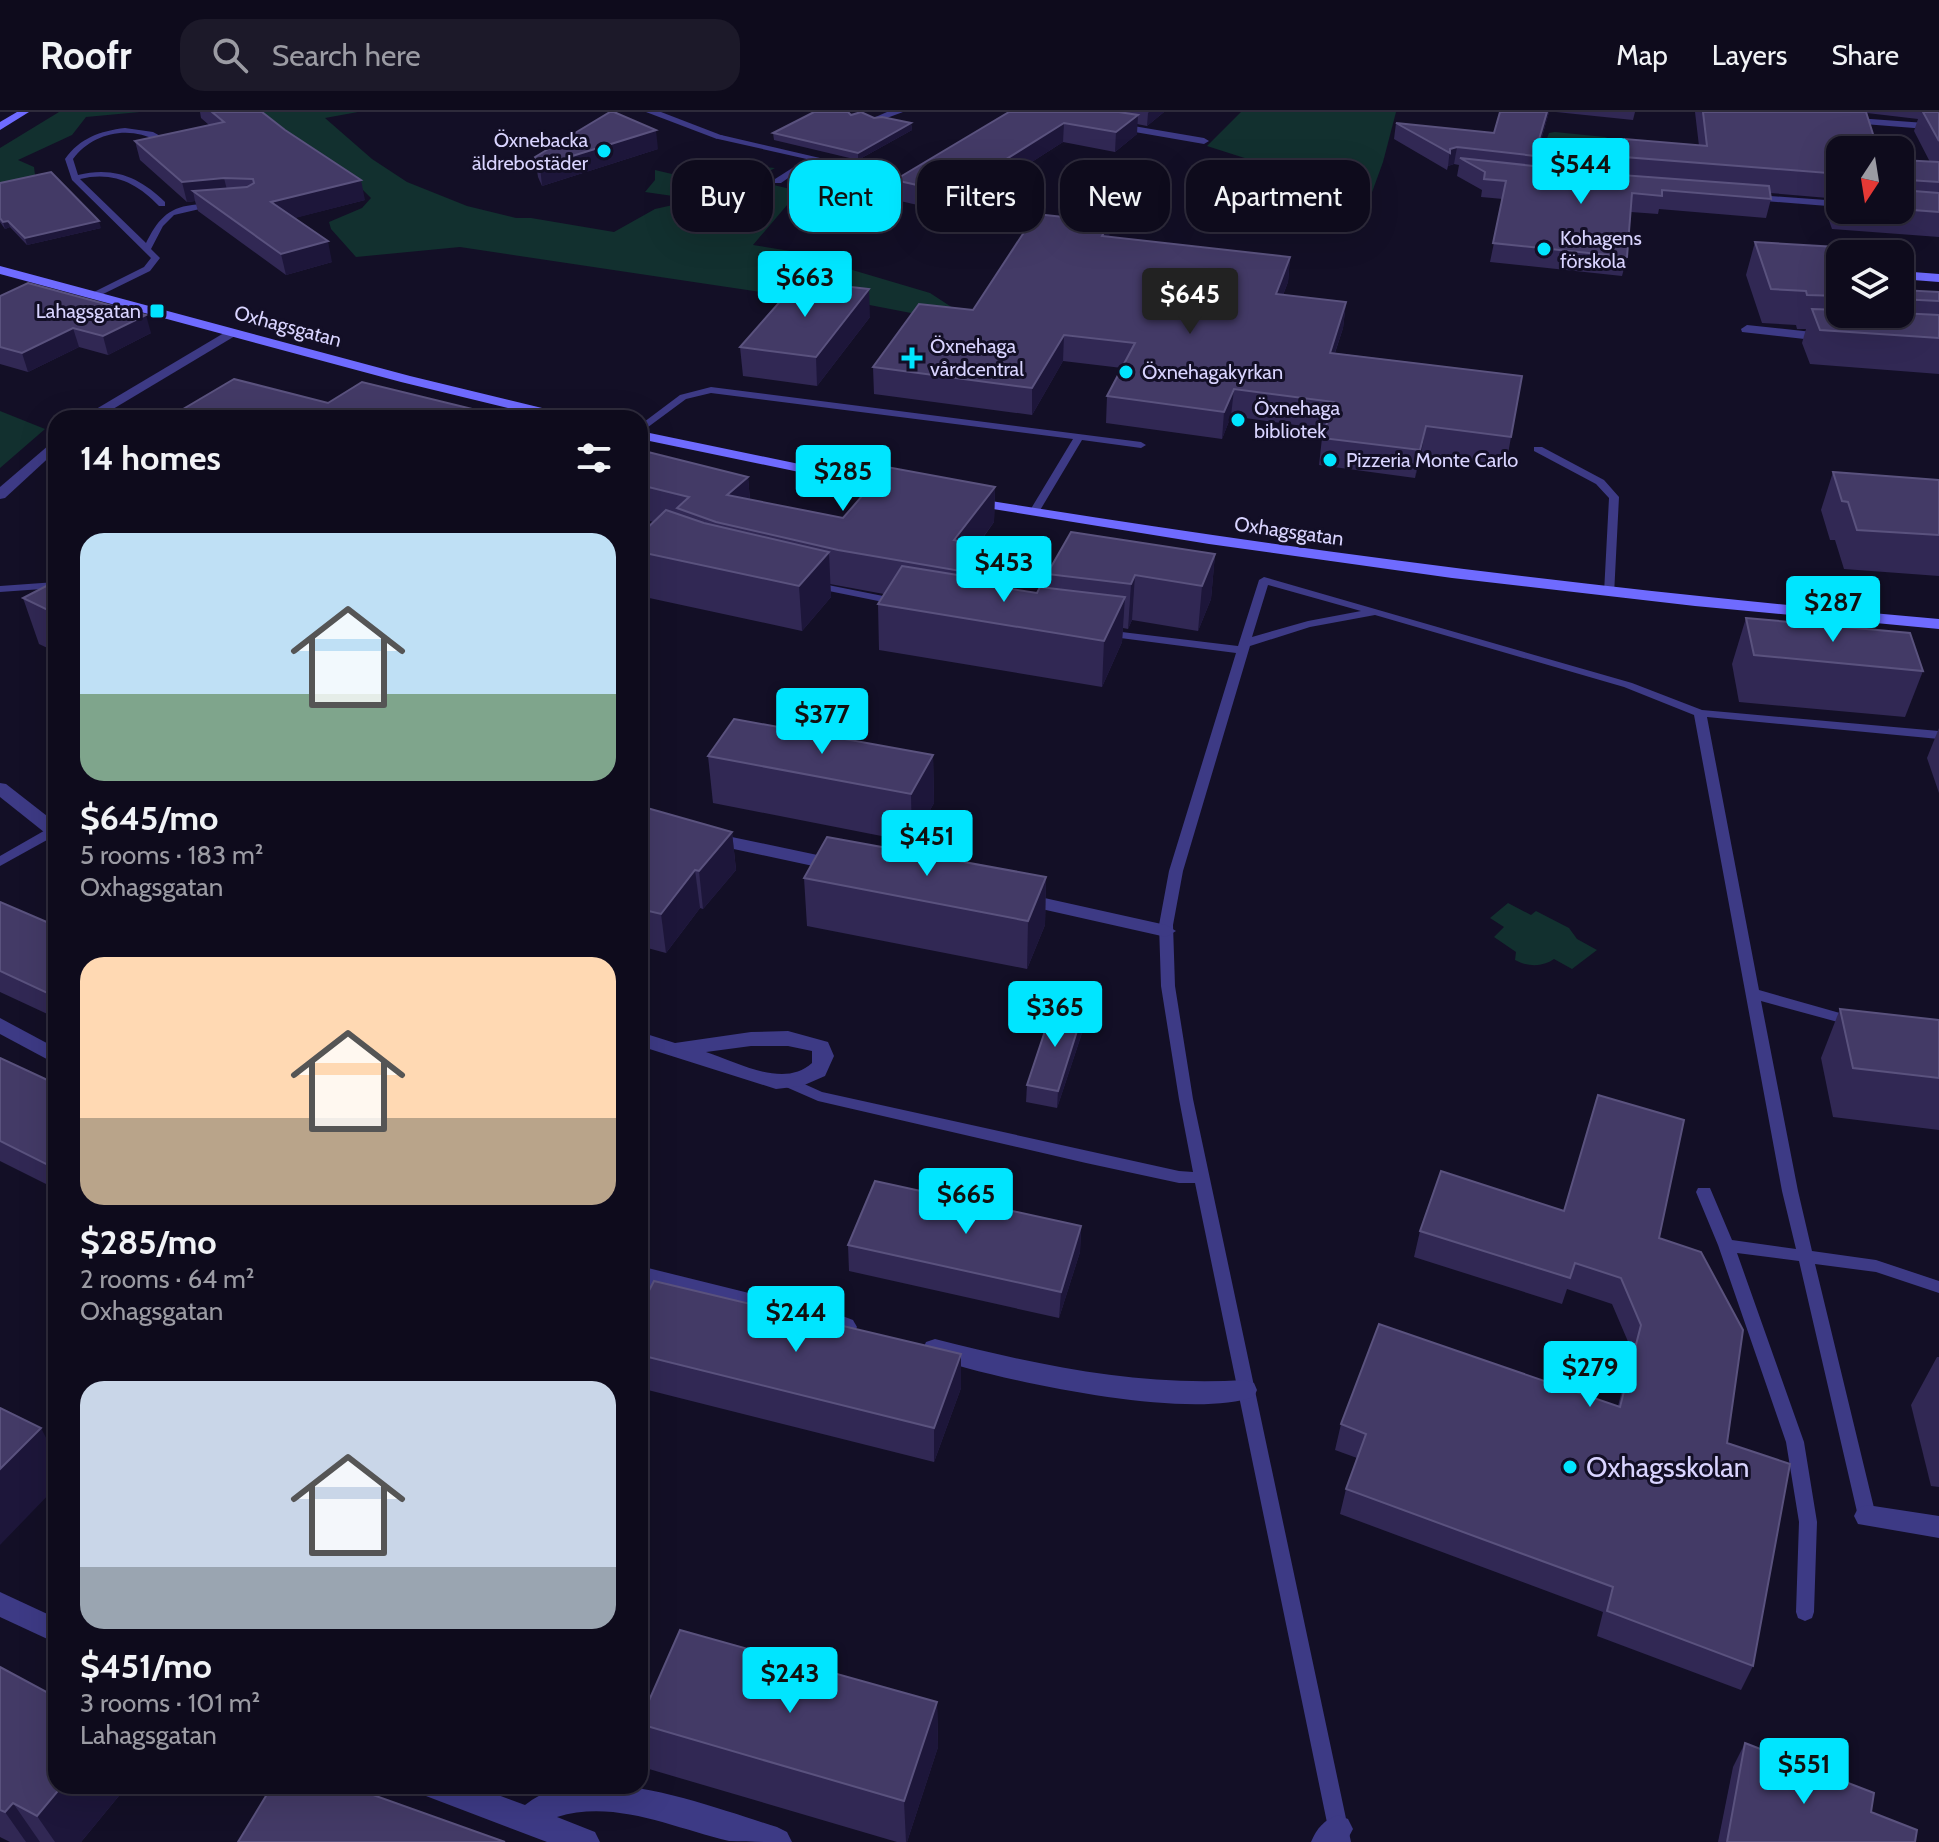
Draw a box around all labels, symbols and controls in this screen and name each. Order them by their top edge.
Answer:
search box [180,19,740,91]
text: Roofr [40,32,132,79]
icon: search [208,33,252,77]
text: Search here [272,37,421,74]
text: Map [1616,38,1668,72]
text: Layers [1712,38,1787,72]
text: Share [1831,38,1899,72]
place label: Öxnebacka äldrebostäder [472,128,589,175]
north arrow [1826,136,1914,224]
map controls [1826,136,1914,328]
pin: $544 [1534,138,1628,206]
marker: Öxnebacka äldrebostäder [595,142,613,160]
text: $544 [1550,148,1612,180]
chip: Buy [672,160,773,232]
chip: Rent [789,160,901,232]
chip: Filters [917,160,1044,232]
chip: New [1060,160,1170,232]
chip: Apartment [1186,160,1370,232]
place label: Kohagens förskola [1560,226,1642,273]
marker: Kohagens förskola [1535,240,1553,258]
button: layers [1826,240,1914,328]
pin: $663 [758,251,852,319]
text: $663 [776,261,834,293]
pin: $645 [1143,268,1237,336]
text: $645 [1160,278,1220,310]
place label: Lahagsgatan [36,299,141,323]
street label: Oxhagsgatan [232,300,344,352]
marker: Lahagsgatan [148,302,166,320]
place label: Öxnehaga vårdcentral [930,334,1024,381]
marker: Öxnehaga vårdcentral [901,347,923,369]
place label: Öxnehagakyrkan [1142,360,1283,384]
marker: Öxnehagakyrkan [1117,363,1135,381]
place label: Öxnehaga bibliotek [1254,396,1340,443]
marker: Öxnehaga bibliotek [1229,411,1247,429]
icon: filters [572,436,616,480]
text: 14 homes [80,437,221,479]
pin: $285 [796,445,890,513]
place label: Pizzeria Monte Carlo [1346,448,1518,472]
marker: Pizzeria Monte Carlo [1321,451,1339,469]
text: $285 [814,455,872,487]
street label: Oxhagsgatan [1233,511,1345,551]
pin: $453 [957,536,1051,604]
text: $453 [974,546,1034,578]
pin: $287 [1786,576,1880,644]
icon: home [276,585,420,729]
text: $287 [1804,586,1862,618]
pin: $377 [775,688,869,756]
text: $377 [794,698,850,730]
text: $645/mo [80,797,218,839]
pin: $451 [880,810,974,878]
text: $451 [900,820,954,852]
text: 5 rooms · 183 m² [80,839,263,871]
text: Oxhagsgatan [80,871,223,903]
pin: $365 [1008,981,1102,1049]
text: $365 [1026,991,1084,1023]
icon: home [276,1009,420,1153]
pin: $665 [919,1168,1013,1236]
text: $665 [937,1178,995,1210]
text: $285/mo [80,1221,217,1263]
text: 2 rooms · 64 m² [80,1263,255,1295]
pin: $244 [749,1286,843,1354]
text: Oxhagsgatan [80,1295,223,1327]
text: $244 [765,1296,827,1328]
pin: $279 [1543,1341,1637,1409]
text: $279 [1562,1351,1618,1383]
icon: home [276,1433,420,1577]
place label: Oxhagsskolan [1586,1450,1749,1484]
marker: Oxhagsskolan [1561,1458,1579,1476]
text: $451/mo [80,1645,212,1687]
pin: $243 [743,1647,837,1715]
text: $243 [761,1657,820,1689]
text: 3 rooms · 101 m² [80,1687,260,1719]
text: Lahagsgatan [80,1719,217,1751]
pin: $551 [1757,1738,1851,1806]
text: $551 [1778,1748,1830,1780]

